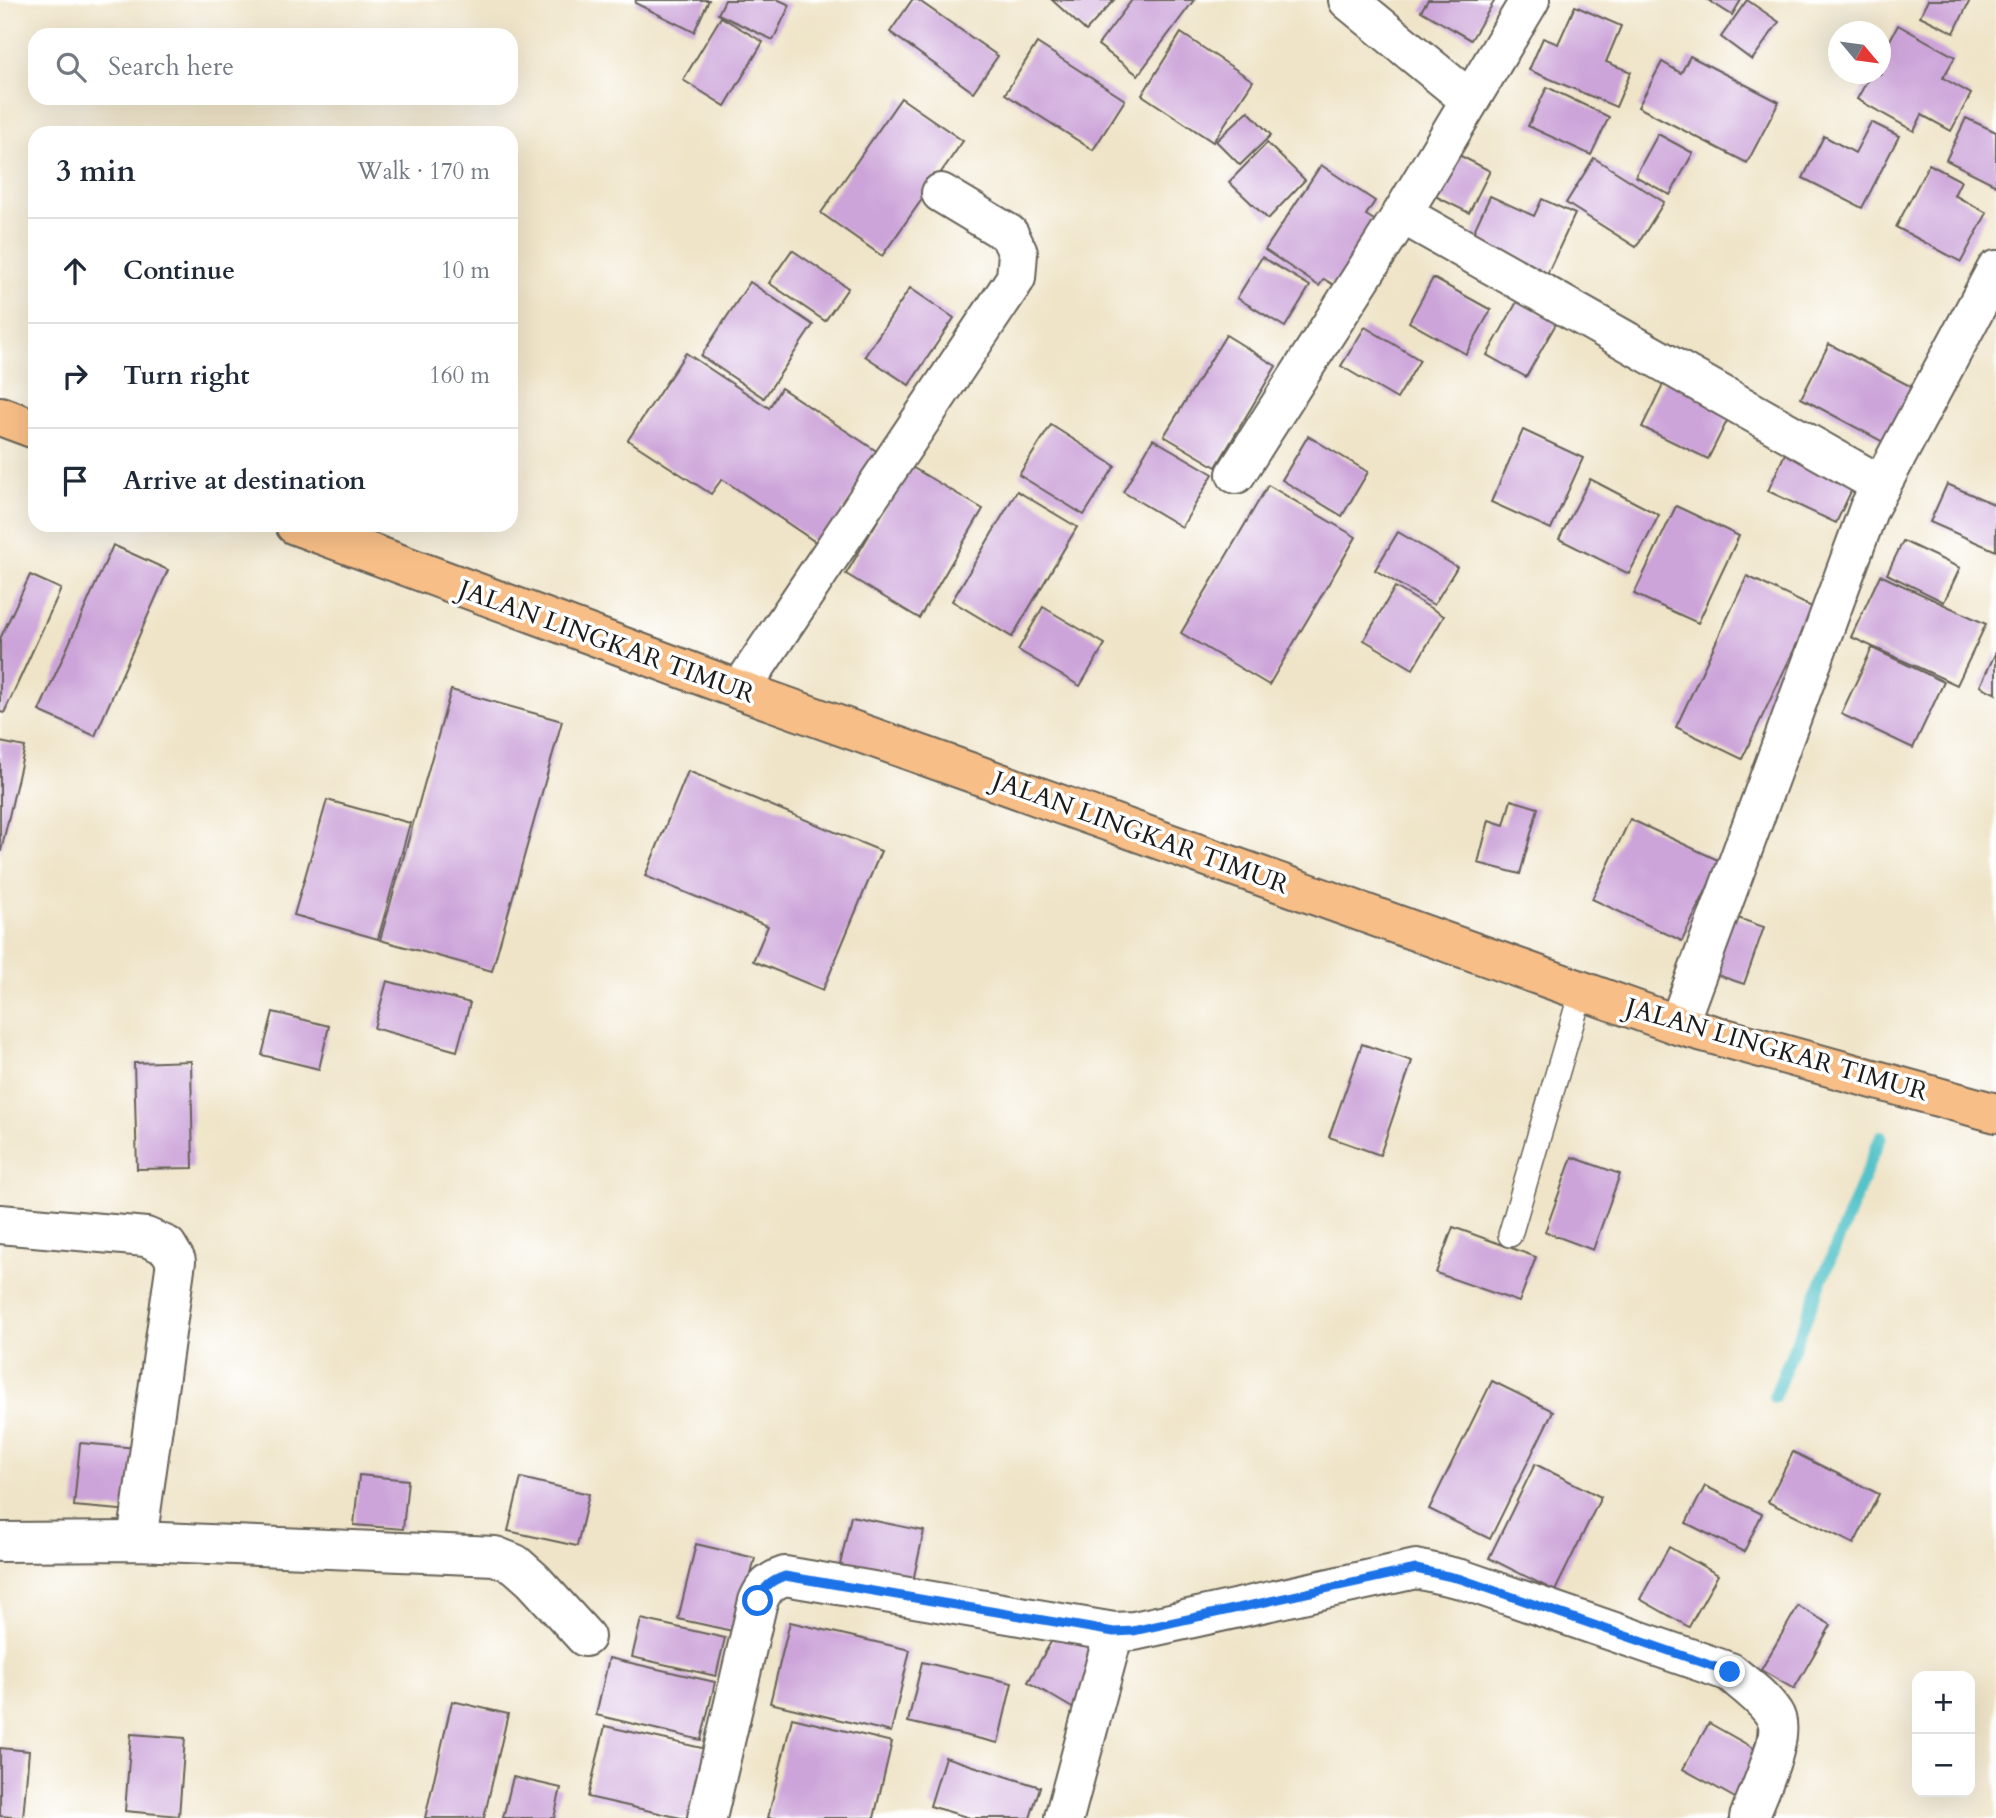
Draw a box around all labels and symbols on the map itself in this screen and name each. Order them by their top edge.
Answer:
north arrow [1828,21,1891,84]
street label: JALAN LINGKAR TIMUR [450,570,760,711]
street label: JALAN LINGKAR TIMUR [984,761,1294,902]
street label: JALAN LINGKAR TIMUR [1618,988,1932,1109]
route start [742,1585,773,1616]
route end [1714,1656,1745,1687]

